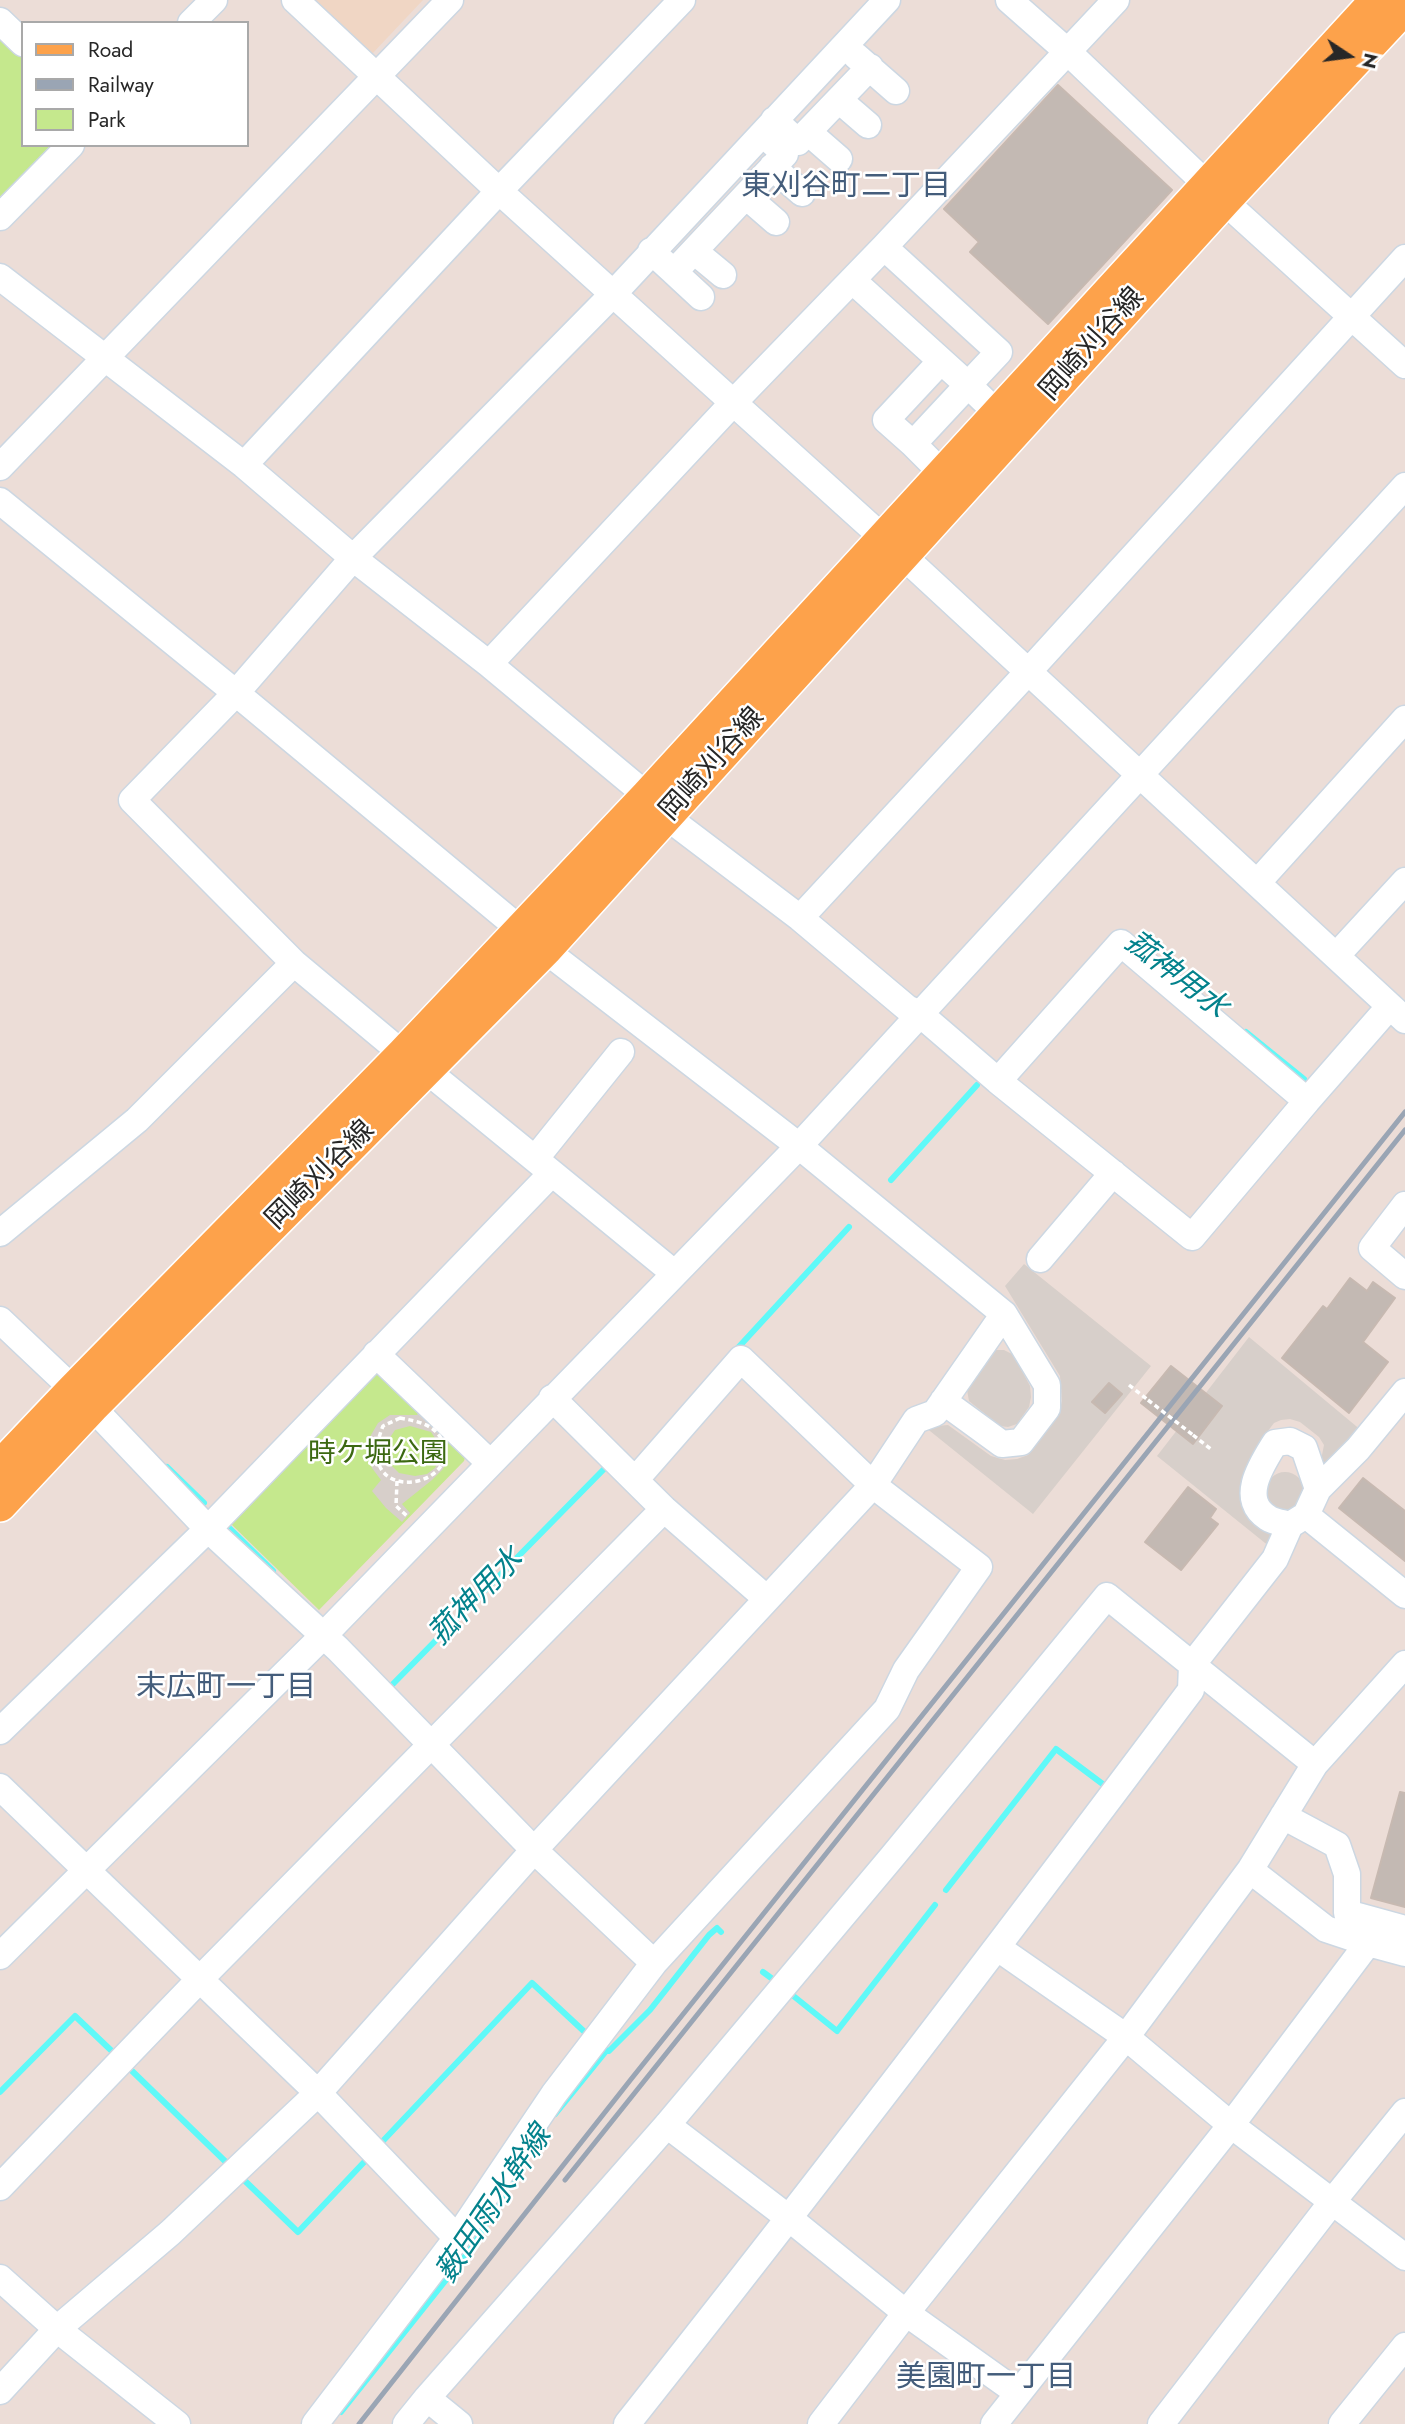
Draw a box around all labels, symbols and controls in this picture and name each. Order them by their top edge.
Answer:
legend [21,21,248,147]
north arrow [1314,21,1384,91]
text: Road [88,35,133,65]
text: N [1355,50,1385,71]
text: Railway [88,70,154,100]
text: Park [88,105,125,135]
district label: 東刈谷町二丁目 [741,170,951,206]
street label: 岡崎刈谷線 [1034,282,1152,408]
street label: 岡崎刈谷線 [654,702,772,828]
water label: 菰神用水 [1117,925,1233,1027]
street label: 岡崎刈谷線 [260,1115,382,1237]
park label: 時ケ堀公園 [308,1438,448,1472]
water label: 菰神用水 [422,1542,532,1654]
district label: 末広町一丁目 [136,1671,316,1707]
water label: 薮田雨水幹線 [430,2120,560,2290]
district label: 美園町一丁目 [896,2361,1076,2397]

